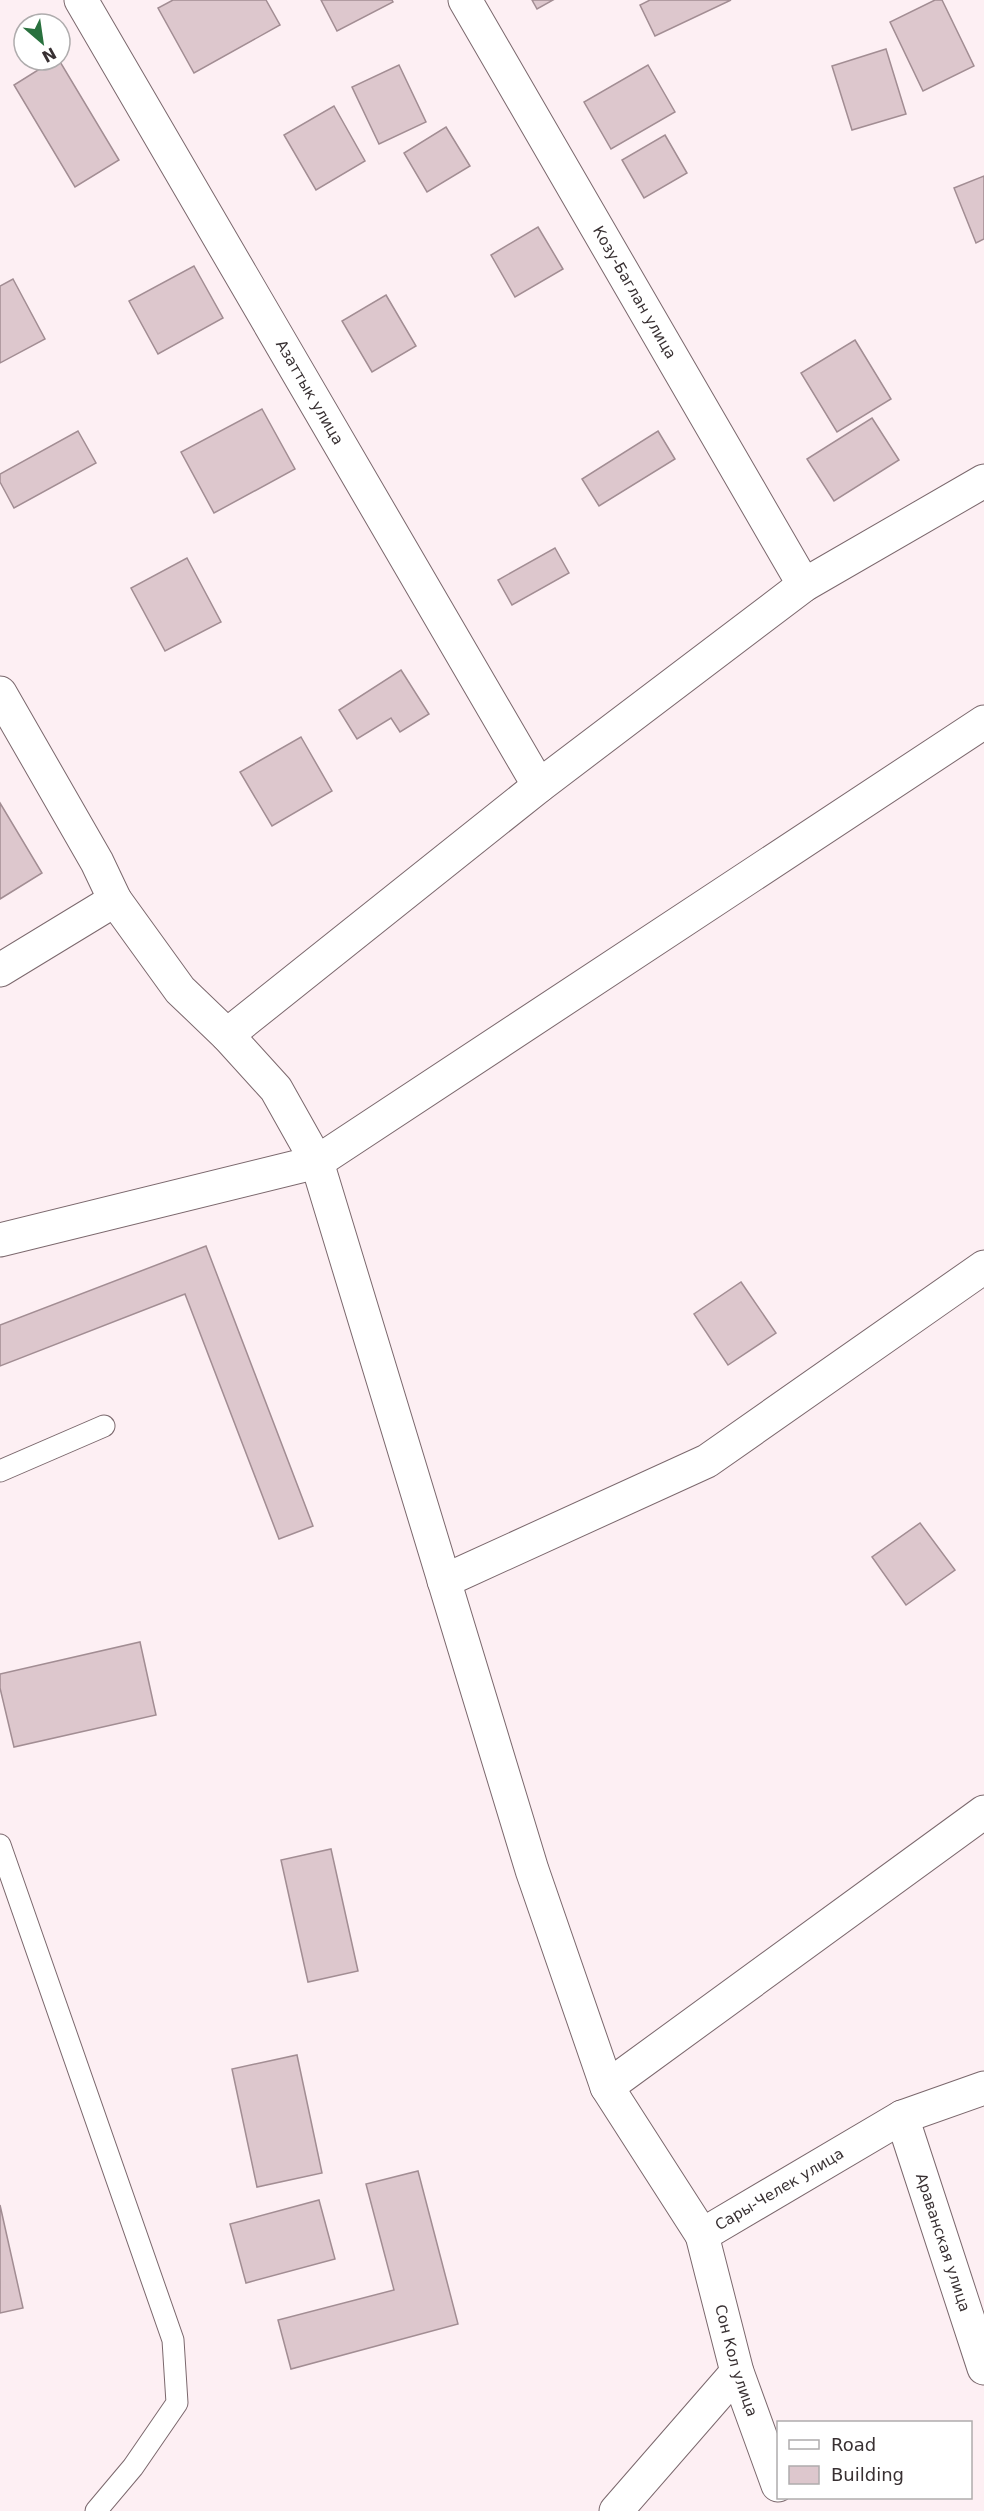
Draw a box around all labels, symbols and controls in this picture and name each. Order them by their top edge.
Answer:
north arrow [12,12,72,72]
text: N [39,43,59,66]
street label: Козу-Баглан улица [589,223,680,362]
street label: Азаттык улица [272,337,347,448]
street label: Сары-Челек улица [712,2144,847,2234]
street label: Араванская улица [912,2171,974,2314]
street label: Сон Кол улица [711,2302,761,2419]
legend [777,2421,972,2499]
text: Road [831,2434,876,2455]
text: Building [831,2464,904,2485]

